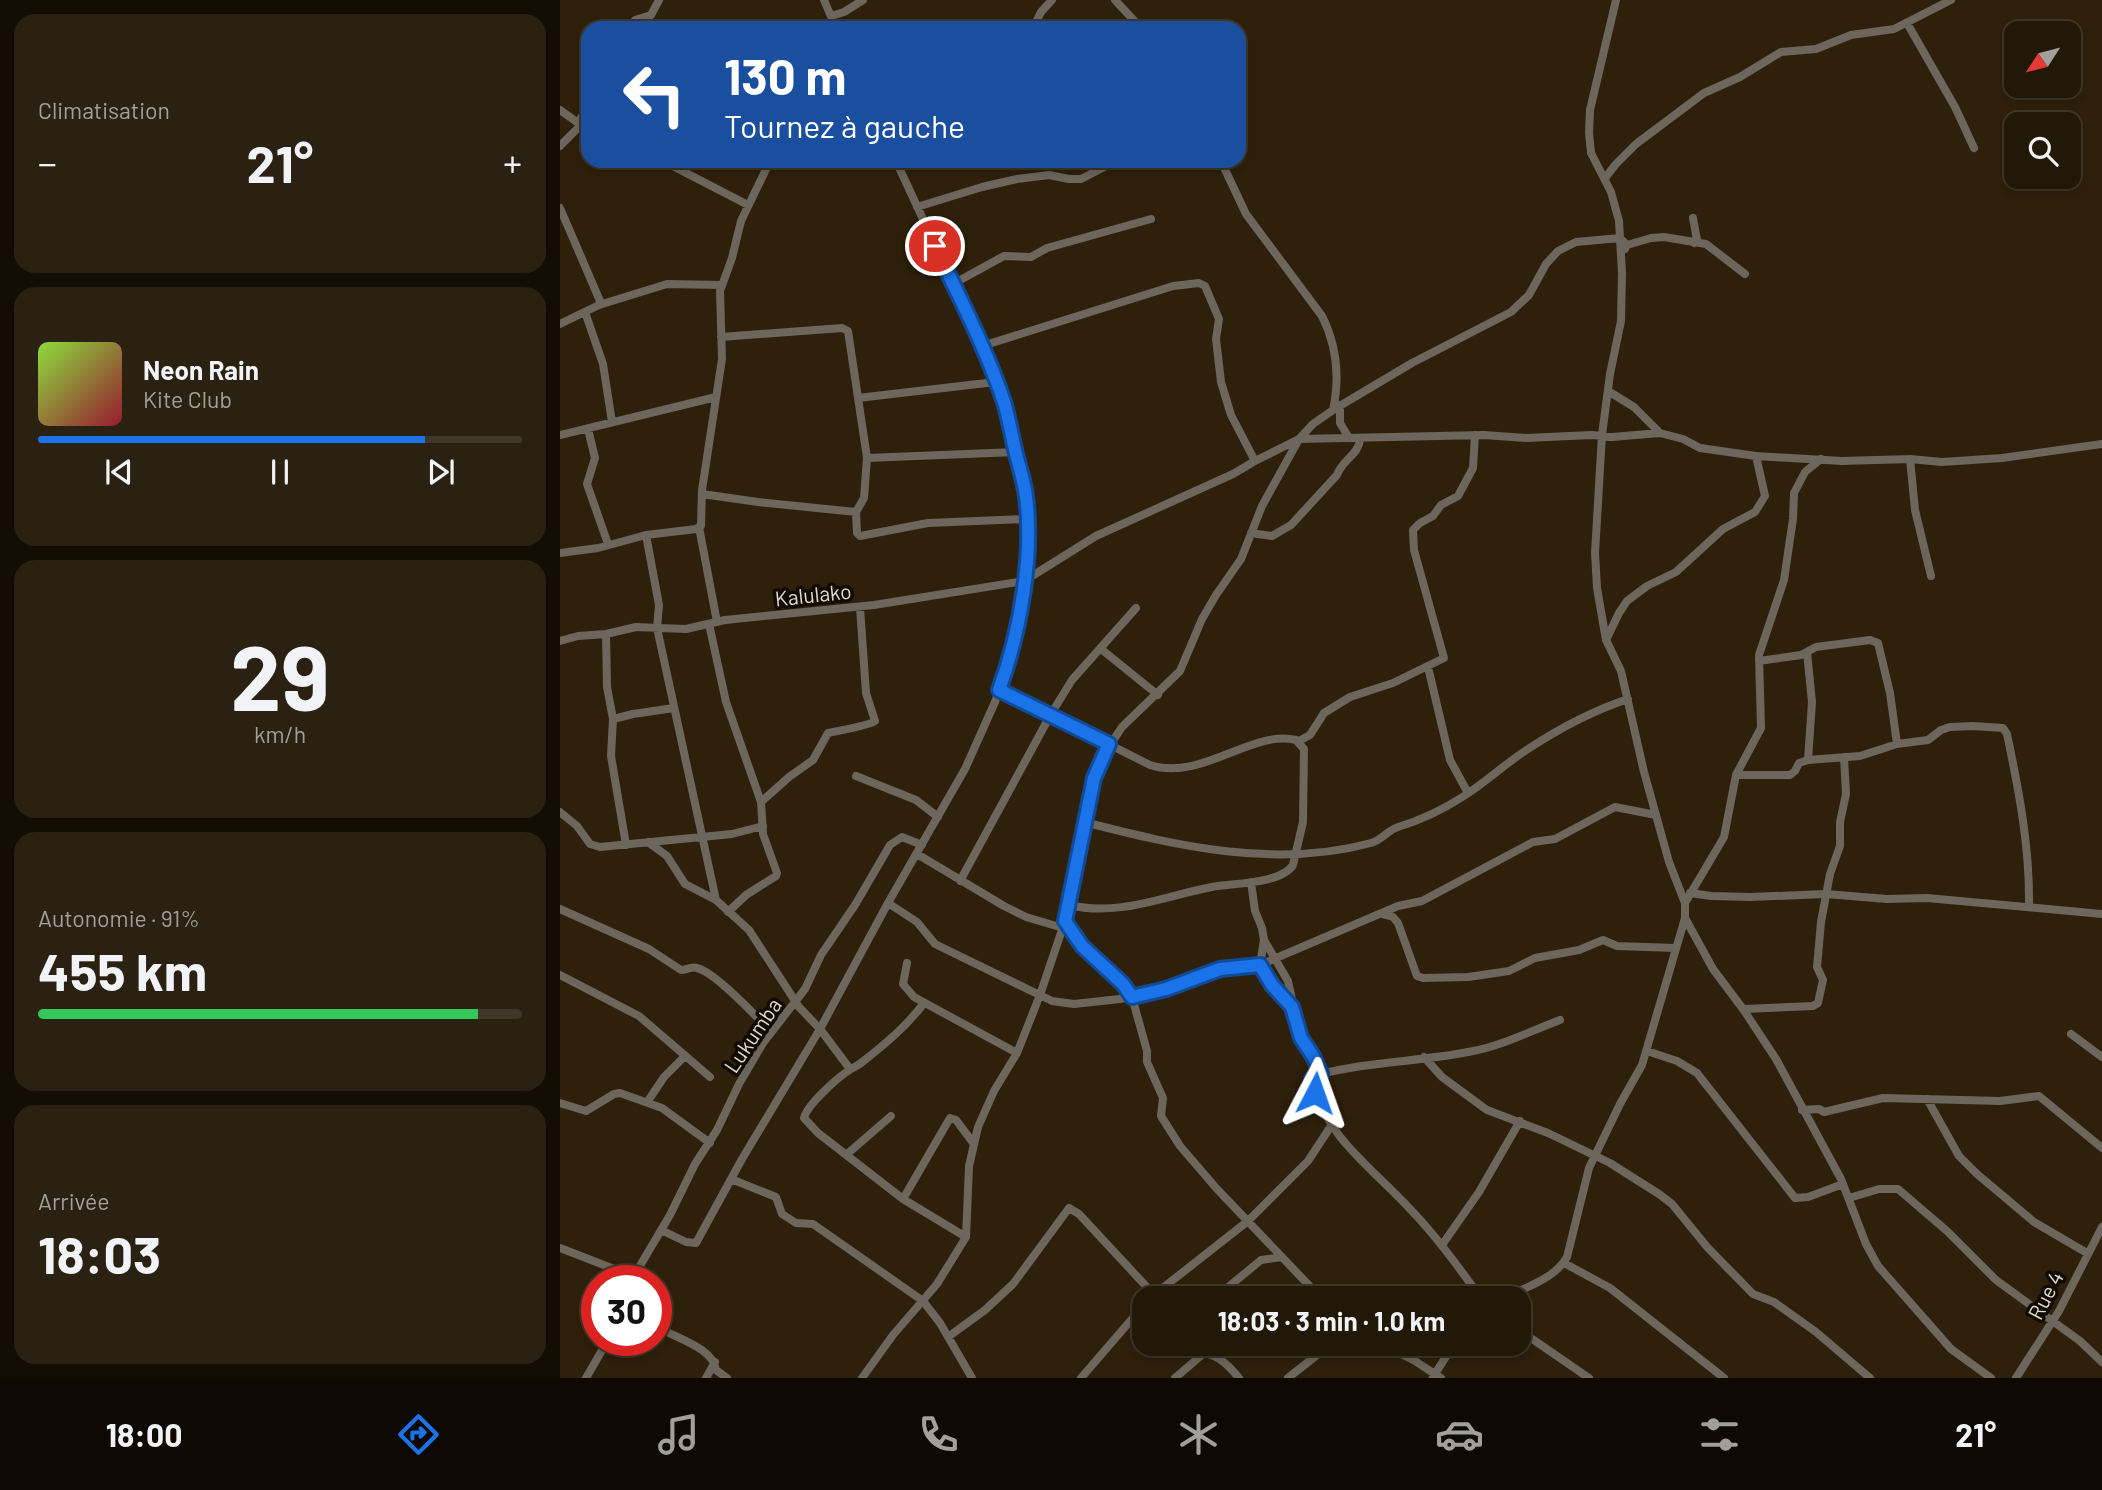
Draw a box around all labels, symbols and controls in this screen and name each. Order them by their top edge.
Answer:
north arrow [2004,21,2081,98]
map controls [2004,21,2081,189]
text: 130 m [724,46,846,105]
icon: left [609,49,700,140]
text: Climatisation [38,96,170,124]
text: Tournez à gauche [724,106,965,144]
button: search [2004,112,2081,189]
text: 21° [247,131,313,193]
text: − [38,139,57,185]
text: + [503,139,522,185]
pin [905,216,965,276]
icon: arrive [916,227,954,265]
text: Neon Rain [143,354,259,385]
text: Kite Club [143,385,232,413]
icon: previous [100,453,138,491]
icon: pause [261,453,299,491]
icon: next [422,453,460,491]
street label: Kalulako [774,578,852,610]
text: 29 [230,620,330,729]
text: km/h [254,720,306,748]
text: Autonomie · 91% [38,904,200,932]
text: 455 km [38,939,207,1001]
street label: Lukumba [718,993,786,1077]
position arrow [1278,1056,1352,1130]
text: Arrivée [38,1187,110,1215]
text: 18:03 [38,1222,161,1284]
speed limit sign: 30 [581,1265,672,1356]
street label: Rue 4 [2022,1267,2068,1323]
text: 18:03 · 3 min · 1.0 km [1218,1305,1445,1336]
icon: directions [394,1410,443,1459]
icon: music [654,1410,703,1459]
icon: phone [914,1410,963,1459]
icon: climate [1174,1410,1223,1459]
icon: car [1435,1410,1484,1459]
icon: filters [1695,1410,1744,1459]
text: 18:00 [106,1415,182,1453]
text: 21° [1955,1415,1996,1453]

